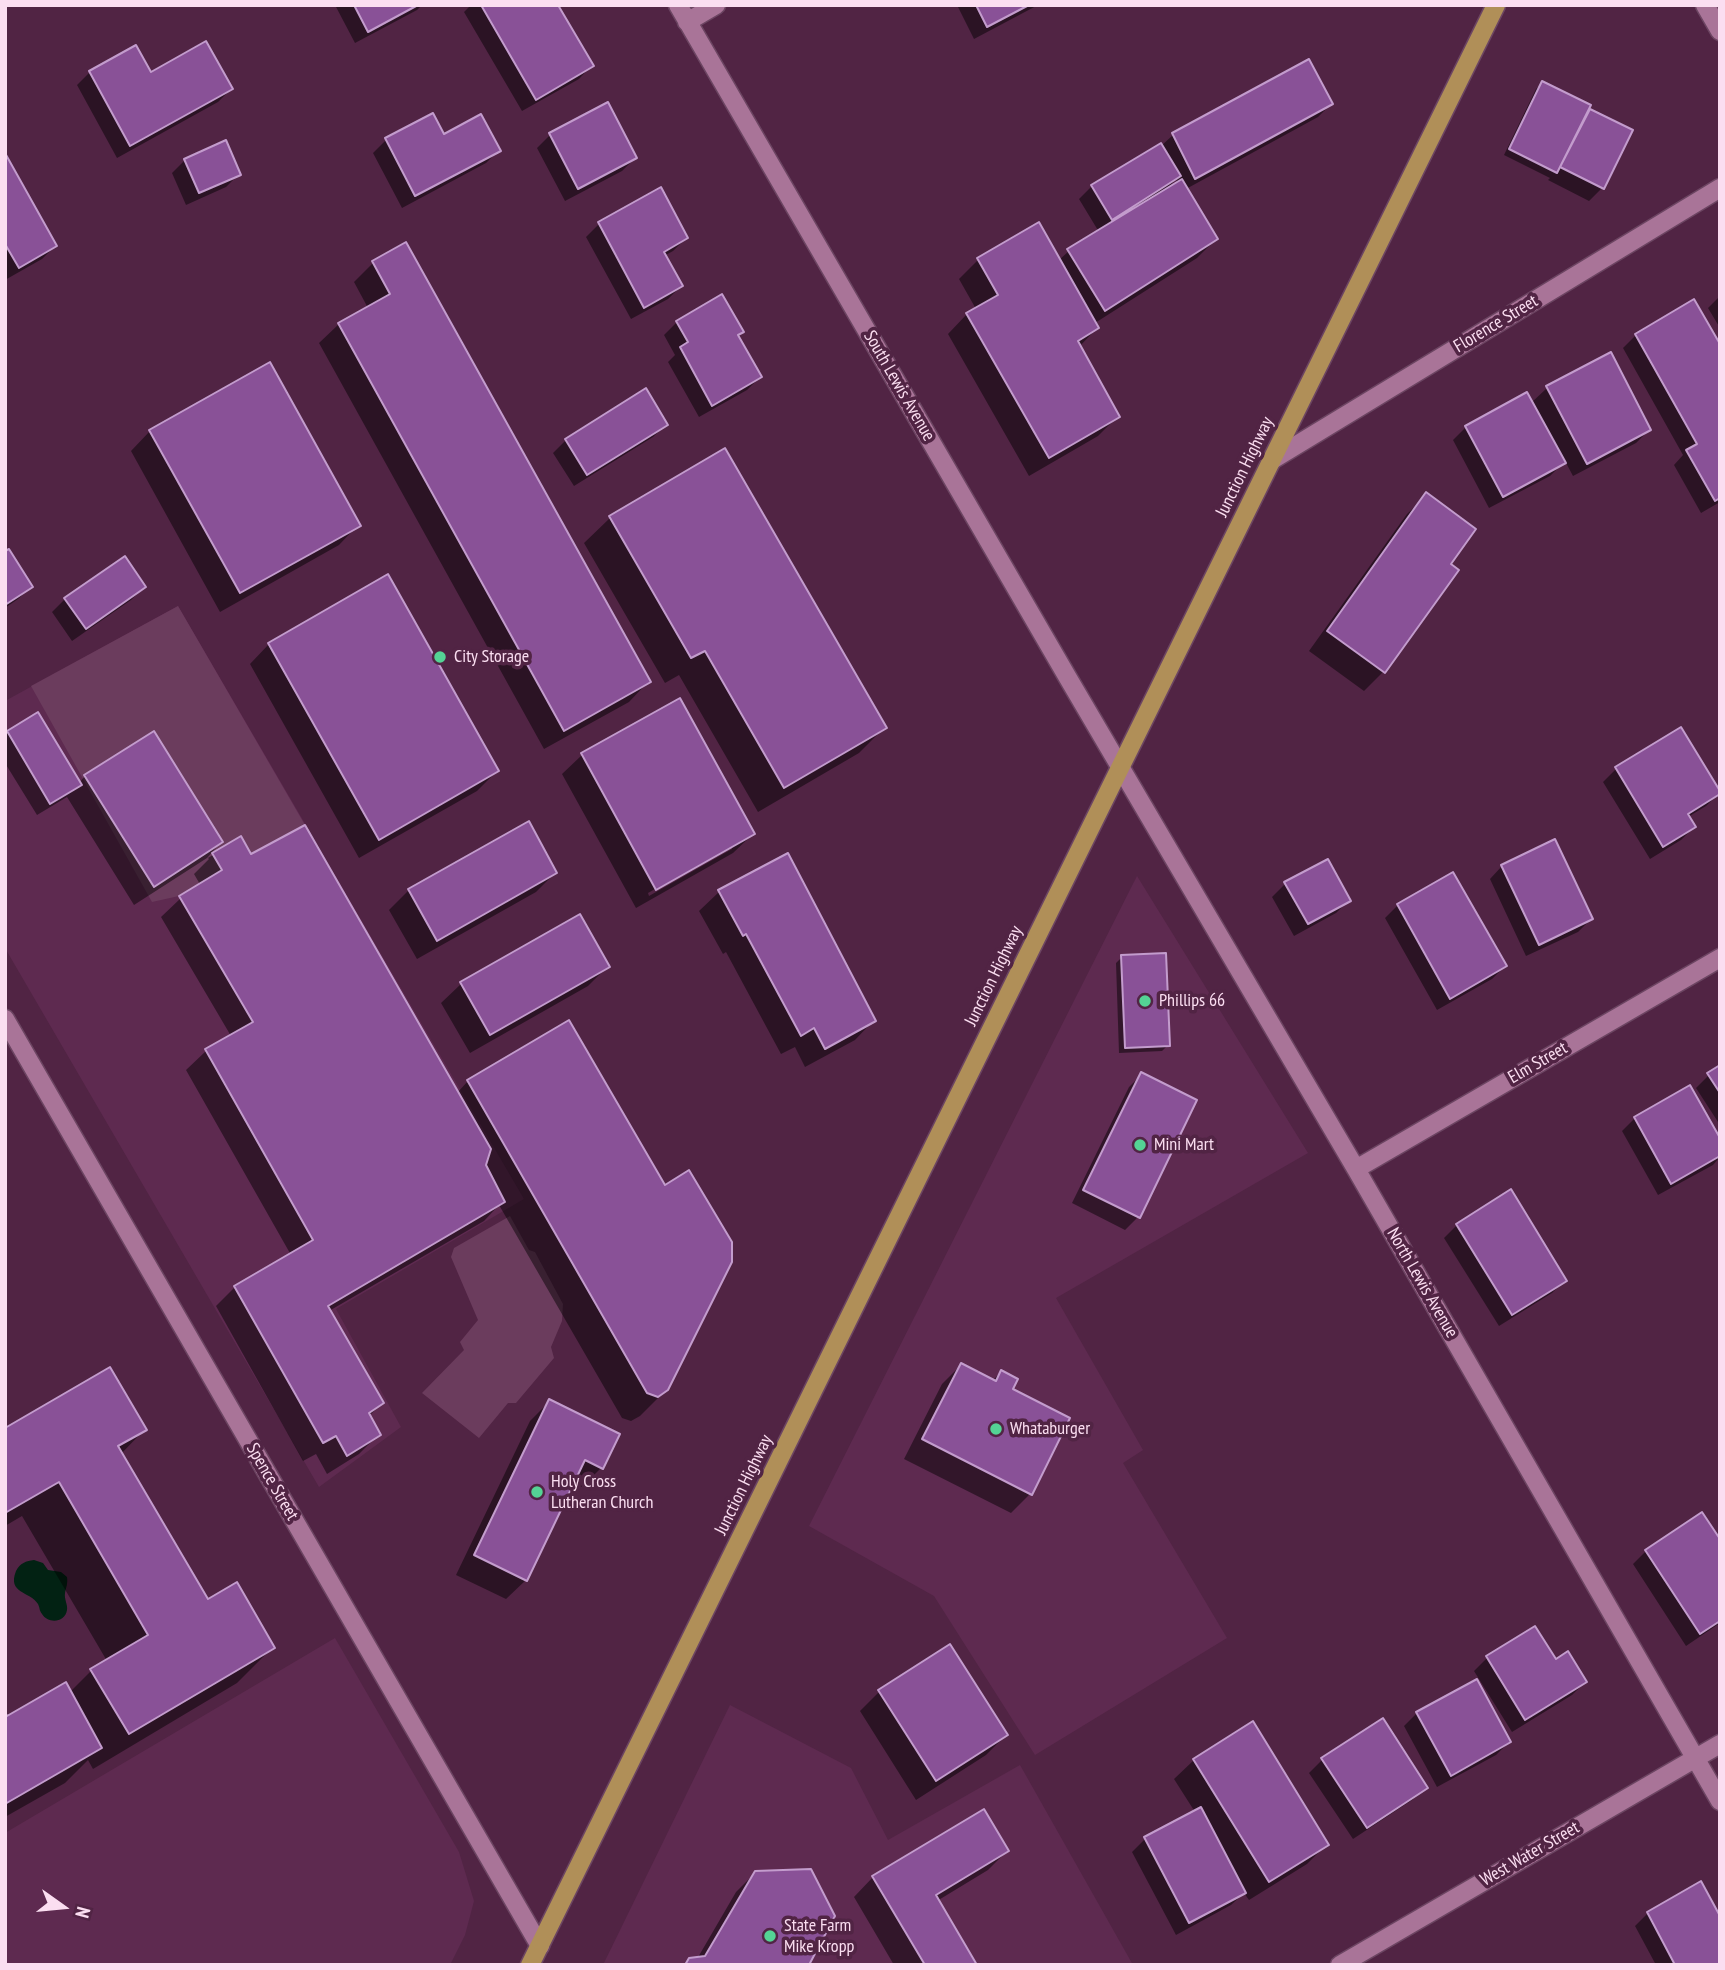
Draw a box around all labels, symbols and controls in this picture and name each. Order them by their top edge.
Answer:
street label: Florence Street [1450,290,1542,358]
street label: South Lewis Avenue [859,327,939,445]
street label: Junction Highway [1211,413,1279,521]
place label: City Storage [454,646,529,668]
marker: City Storage [432,649,448,665]
street label: Junction Highway [960,922,1028,1030]
place label: Phillips 66 [1159,990,1225,1012]
marker: Phillips 66 [1137,993,1153,1009]
street label: Elm Street [1505,1037,1571,1089]
place label: Mini Mart [1154,1134,1214,1156]
marker: Mini Mart [1132,1137,1148,1153]
street label: North Lewis Avenue [1382,1224,1462,1342]
place label: Whataburger [1010,1418,1090,1440]
marker: Whataburger [988,1421,1004,1437]
street label: Junction Highway [710,1431,778,1539]
street label: Spence Street [241,1440,303,1524]
place label: Holy Cross Lutheran Church [551,1471,653,1514]
marker: Holy Cross Lutheran Church [529,1484,545,1500]
street label: West Water Street [1477,1817,1583,1891]
north arrow [28,1872,98,1942]
text: N [70,1904,96,1920]
place label: State Farm Mike Kropp [784,1915,854,1958]
marker: State Farm Mike Kropp [762,1928,778,1944]

